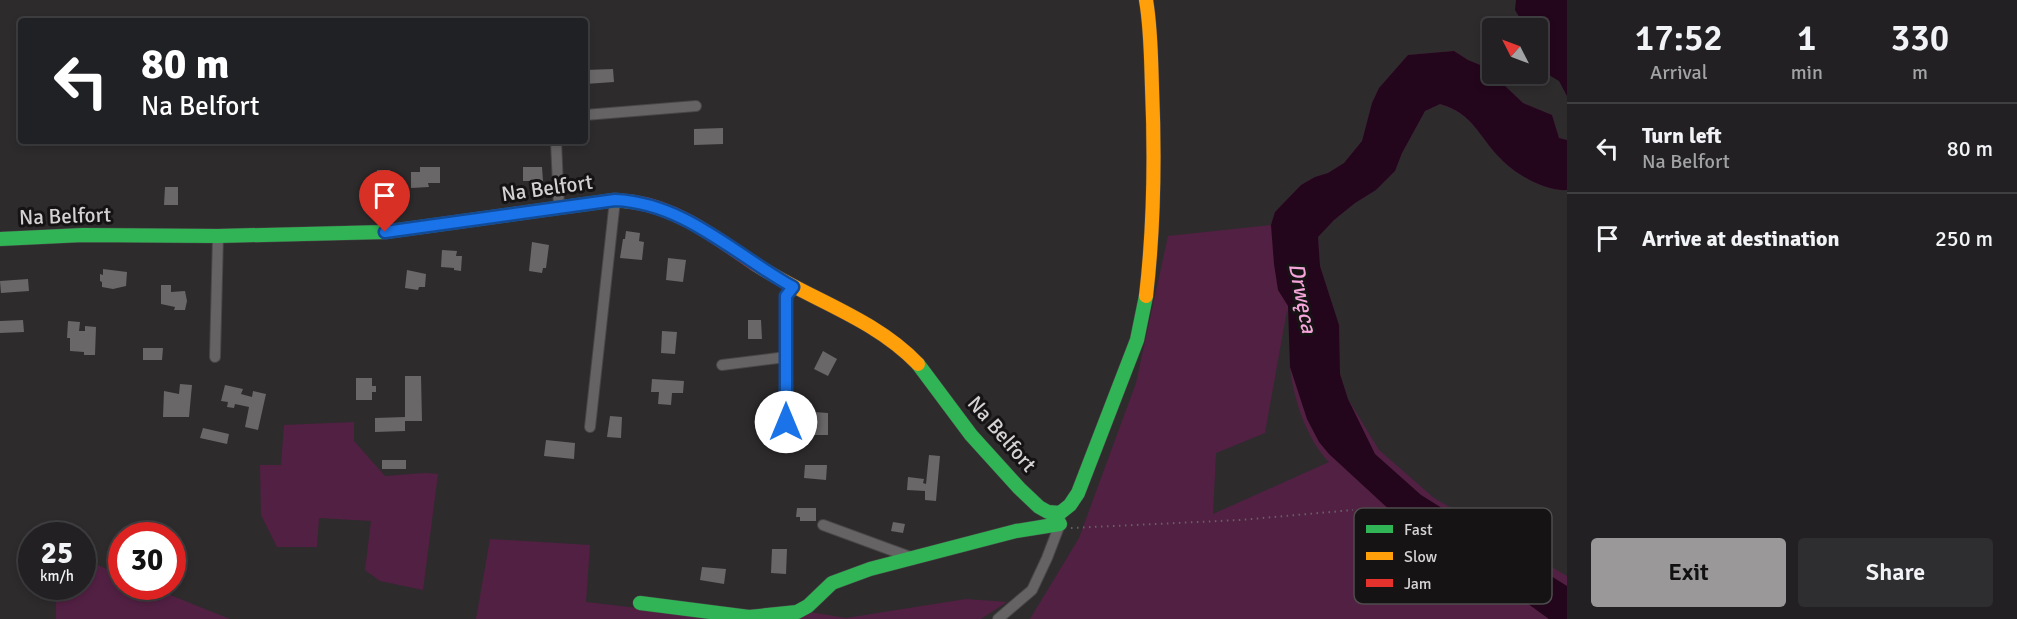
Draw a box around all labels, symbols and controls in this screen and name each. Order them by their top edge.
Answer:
text: 17:52 [1635,16,1723,61]
text: 1 [1797,16,1817,61]
text: 330 [1891,16,1949,61]
north arrow [1482,18,1548,84]
map controls [1482,18,1548,84]
text: 80 m [141,39,230,90]
icon: left [42,42,120,120]
text: Arrival [1650,60,1708,85]
text: min [1791,60,1823,85]
text: m [1912,60,1928,85]
text: Na Belfort [141,90,259,123]
text: Turn left [1642,122,1722,149]
icon: left [1591,132,1624,165]
text: 80 m [1947,135,1993,162]
text: Na Belfort [1642,149,1730,174]
street label: Na Belfort [500,169,594,207]
pin [359,170,410,232]
icon: arrive [368,179,401,212]
street label: Na Belfort [19,201,111,231]
icon: arrive [1591,222,1624,255]
text: Arrive at destination [1642,225,1839,252]
text: 250 m [1935,225,1993,252]
water label: Drwęca [1283,261,1323,336]
position arrow [754,390,818,454]
street label: Na Belfort [962,391,1042,477]
legend [1354,508,1552,604]
text: Fast [1404,520,1433,540]
speed limit sign: 30 [108,522,186,600]
text: 25 [41,535,73,572]
button: Exit [1591,538,1786,607]
button: Share [1798,538,1993,607]
text: Slow [1404,547,1438,567]
text: km/h [40,567,74,585]
text: Jam [1404,574,1432,594]

